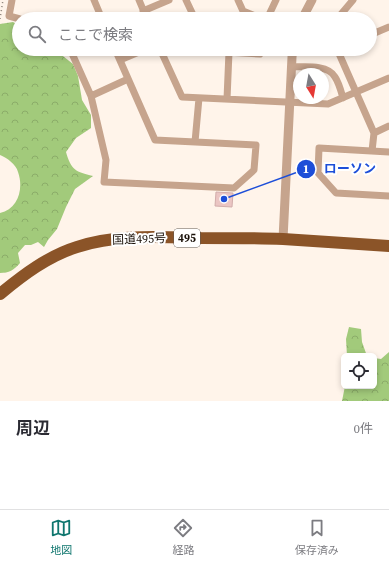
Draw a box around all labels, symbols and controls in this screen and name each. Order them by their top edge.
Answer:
search box [12,12,377,56]
icon: search [26,23,48,45]
text: ここで検索 [58,24,133,45]
north arrow [293,68,329,104]
callout: ローソン [296,156,384,181]
text: ローソン [324,160,376,177]
text: 1 [303,161,309,177]
road number: 495 [174,229,200,247]
street label: 国道495号 [112,230,166,248]
map controls [341,353,377,389]
button: locate [341,353,377,389]
text: 周辺 [16,416,50,440]
text: 0件 [353,420,373,437]
tab: 地図 [50,517,72,558]
tab: 経路 [172,517,194,558]
tab: 保存済み [295,517,339,558]

